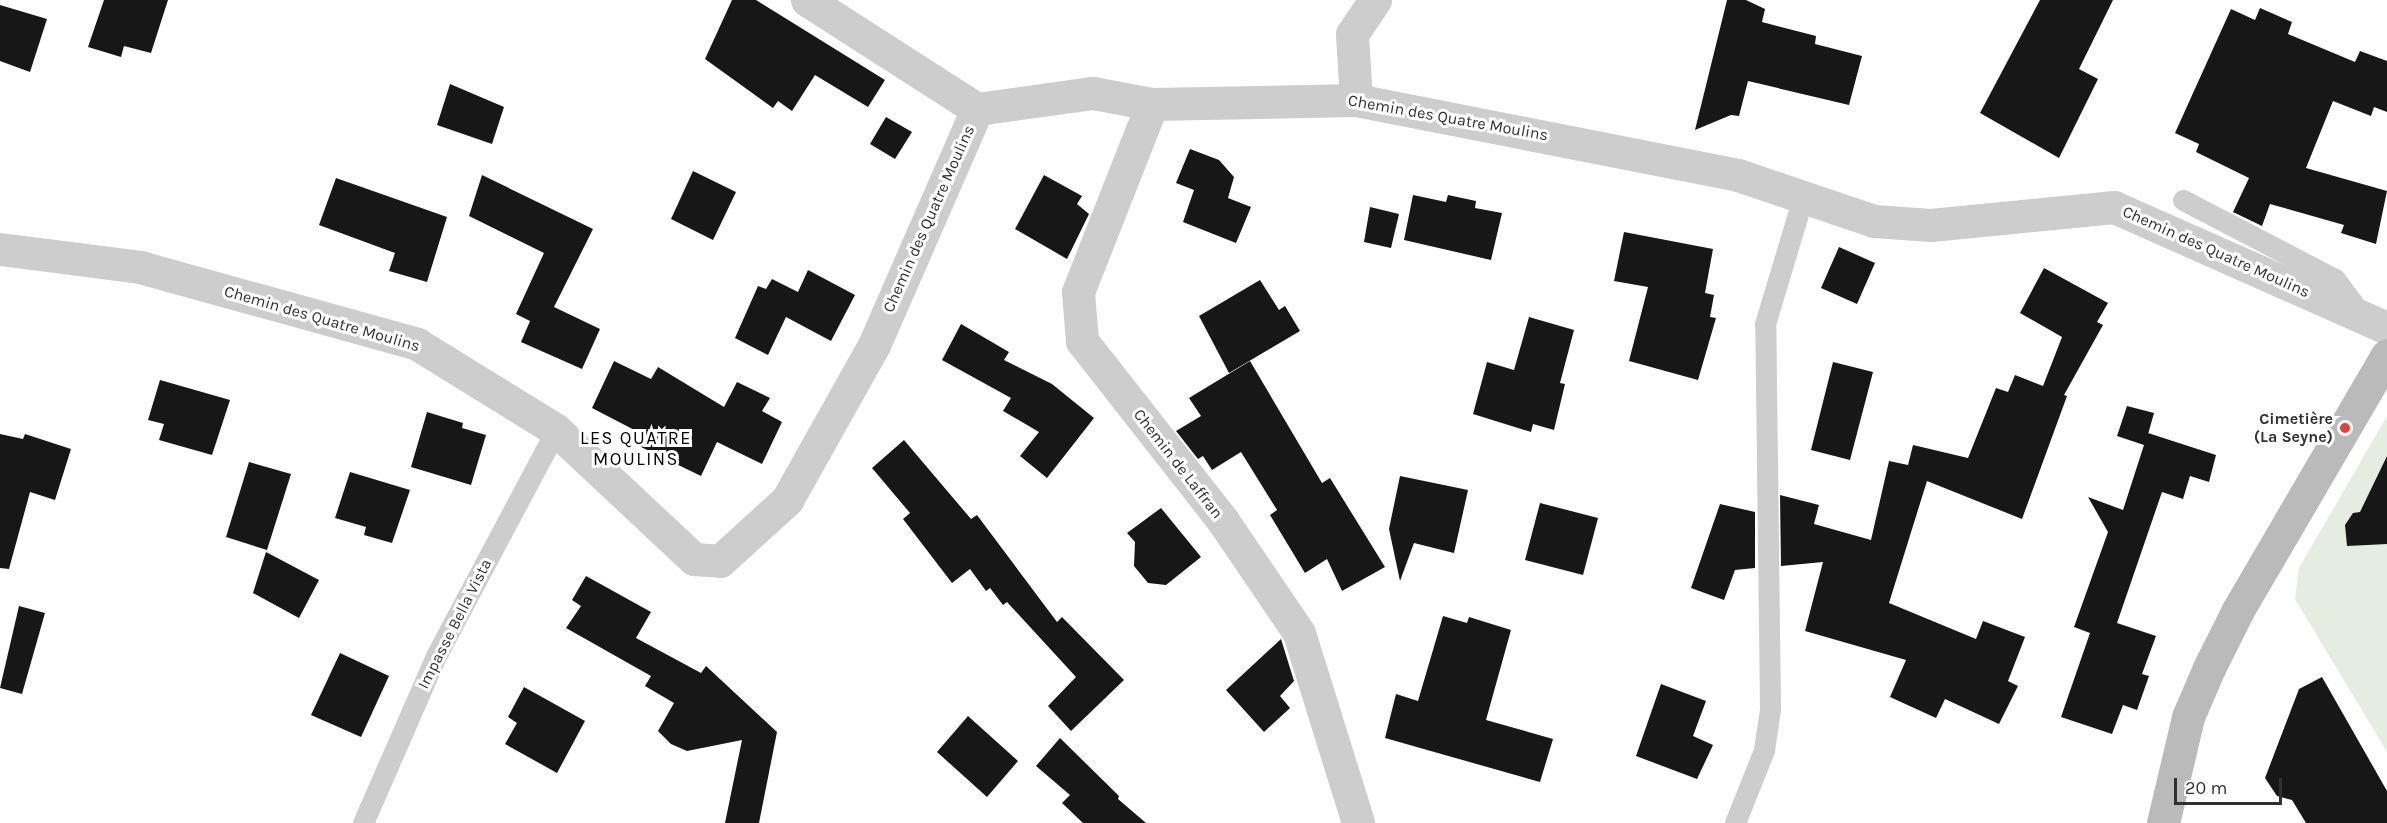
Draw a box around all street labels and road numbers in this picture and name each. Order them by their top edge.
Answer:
street label: Chemin des Quatre Moulins [1346,91,1550,145]
street label: Chemin des Quatre Moulins [879,122,979,316]
street label: Chemin des Quatre Moulins [2119,202,2313,302]
street label: Chemin des Quatre Moulins [222,282,422,356]
street label: Chemin de Laffran [1129,405,1227,523]
street label: Impasse Bella Vista [414,556,496,692]

